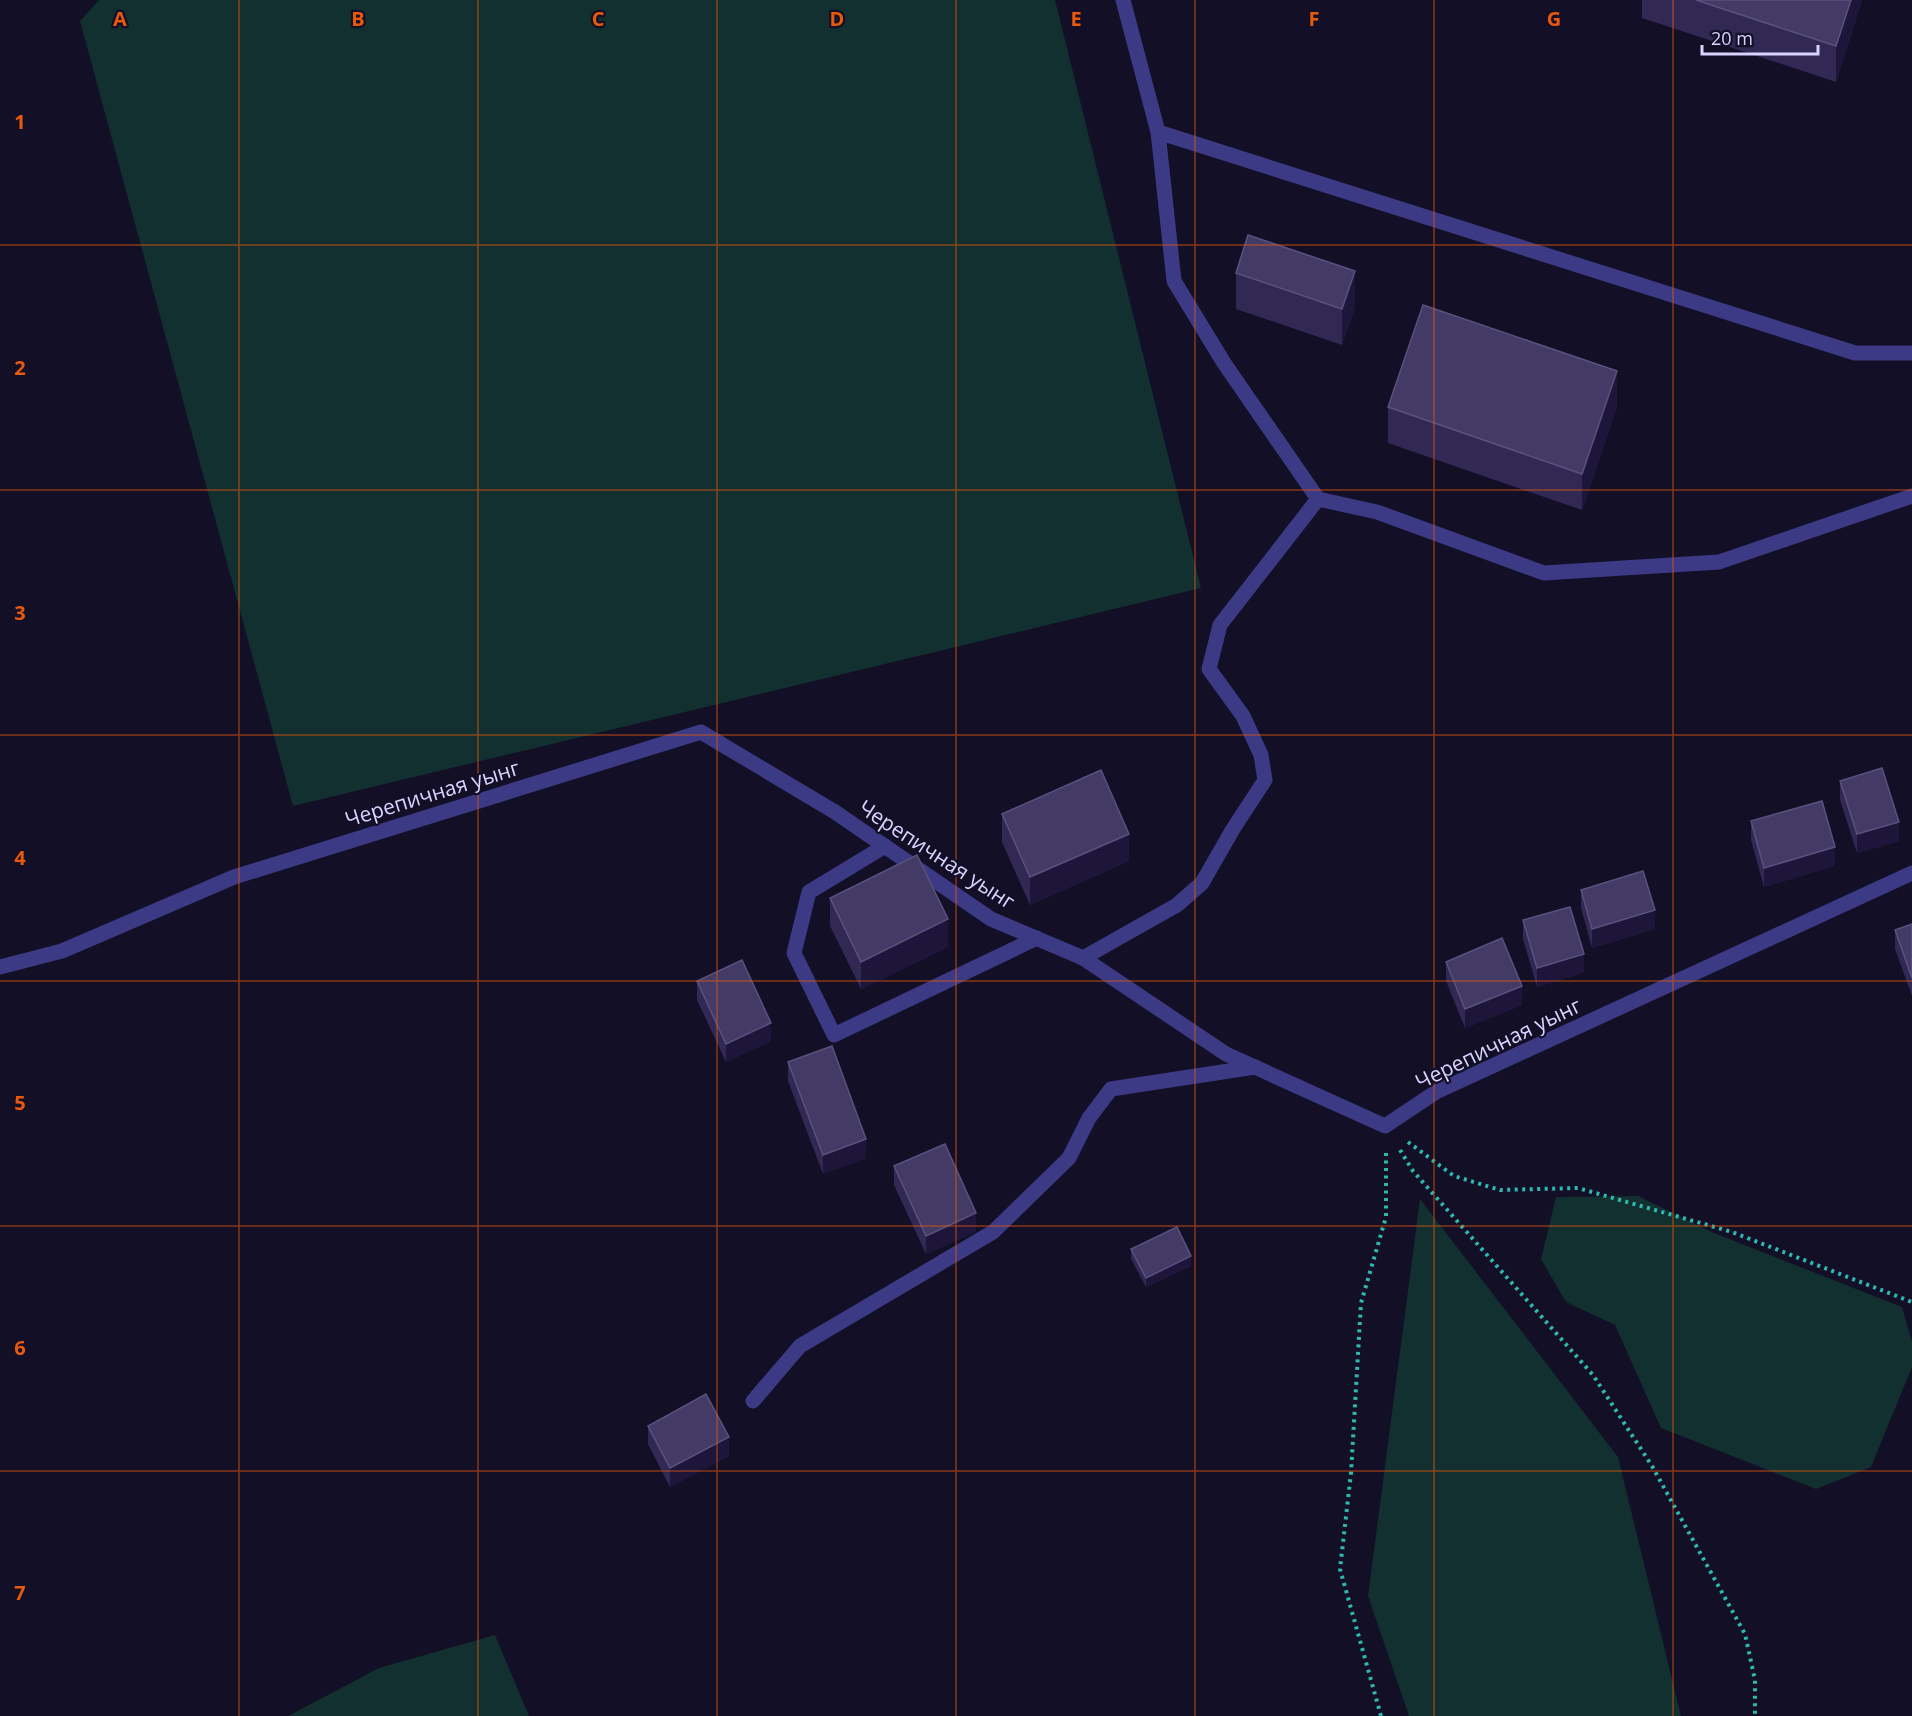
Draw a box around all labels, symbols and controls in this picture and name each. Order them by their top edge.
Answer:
text: A [113,5,127,32]
text: B [351,5,365,32]
text: C [592,5,605,32]
text: D [830,5,844,32]
text: E [1070,5,1082,32]
text: F [1309,5,1319,32]
text: G [1547,5,1561,32]
scale bar [1702,18,1818,56]
text: 20 m [1711,26,1753,50]
text: 1 [14,108,26,135]
text: 2 [14,354,26,381]
text: 3 [14,599,26,626]
street label: Черепичная уынг [341,753,523,833]
street label: Черепичная уынг [853,793,1021,915]
text: 4 [14,844,26,871]
street label: Черепичная уынг [1410,991,1586,1095]
text: 5 [14,1089,26,1116]
text: 6 [14,1334,26,1361]
text: 7 [14,1579,26,1606]

